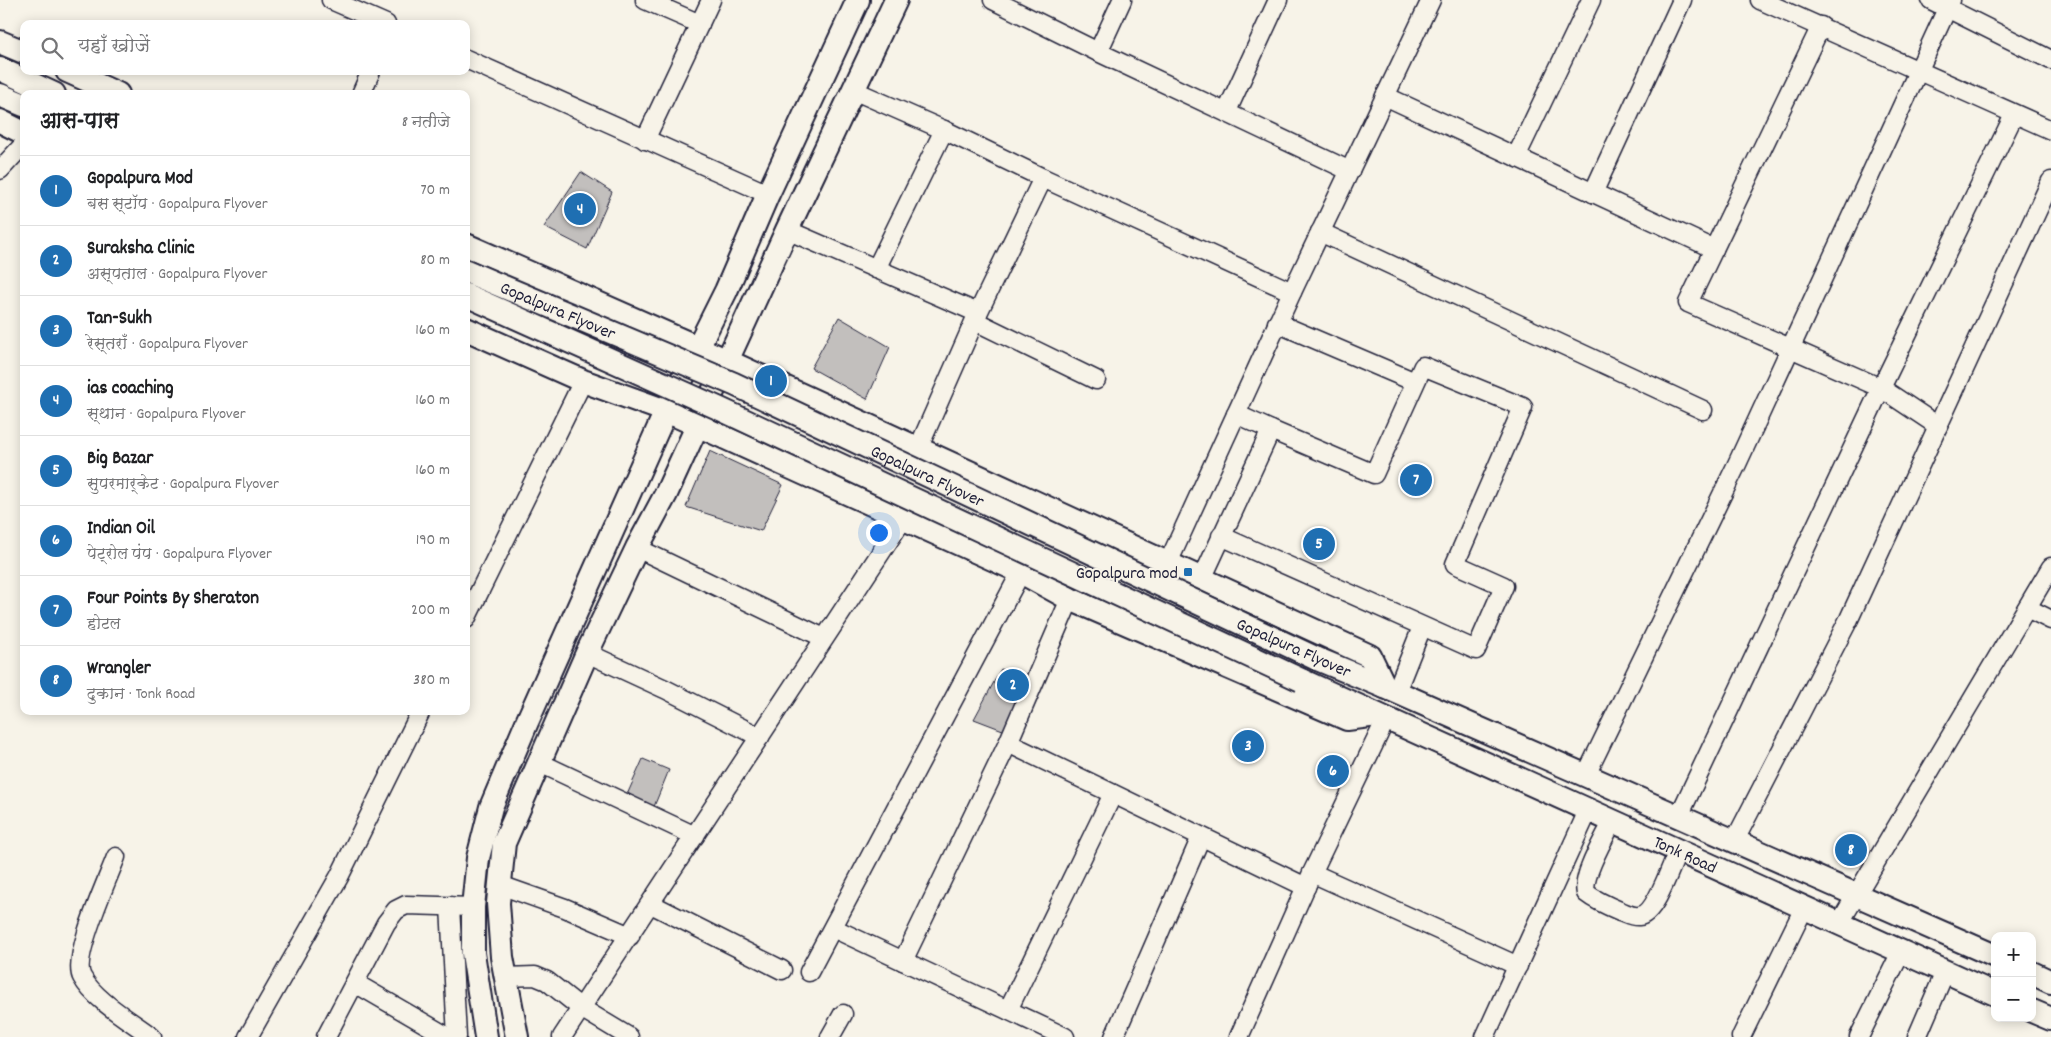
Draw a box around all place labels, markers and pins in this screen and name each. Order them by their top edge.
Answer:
pin: 4 [564,190,596,228]
pin: 1 [755,362,787,400]
pin: 7 [1400,461,1432,499]
pin: 5 [1303,525,1335,563]
place label: Gopalpura mod [1076,562,1178,587]
marker: Gopalpura mod [1182,566,1194,578]
pin: 2 [997,666,1029,704]
pin: 3 [1232,727,1264,765]
pin: 6 [1317,752,1349,790]
pin: 8 [1835,831,1867,869]

